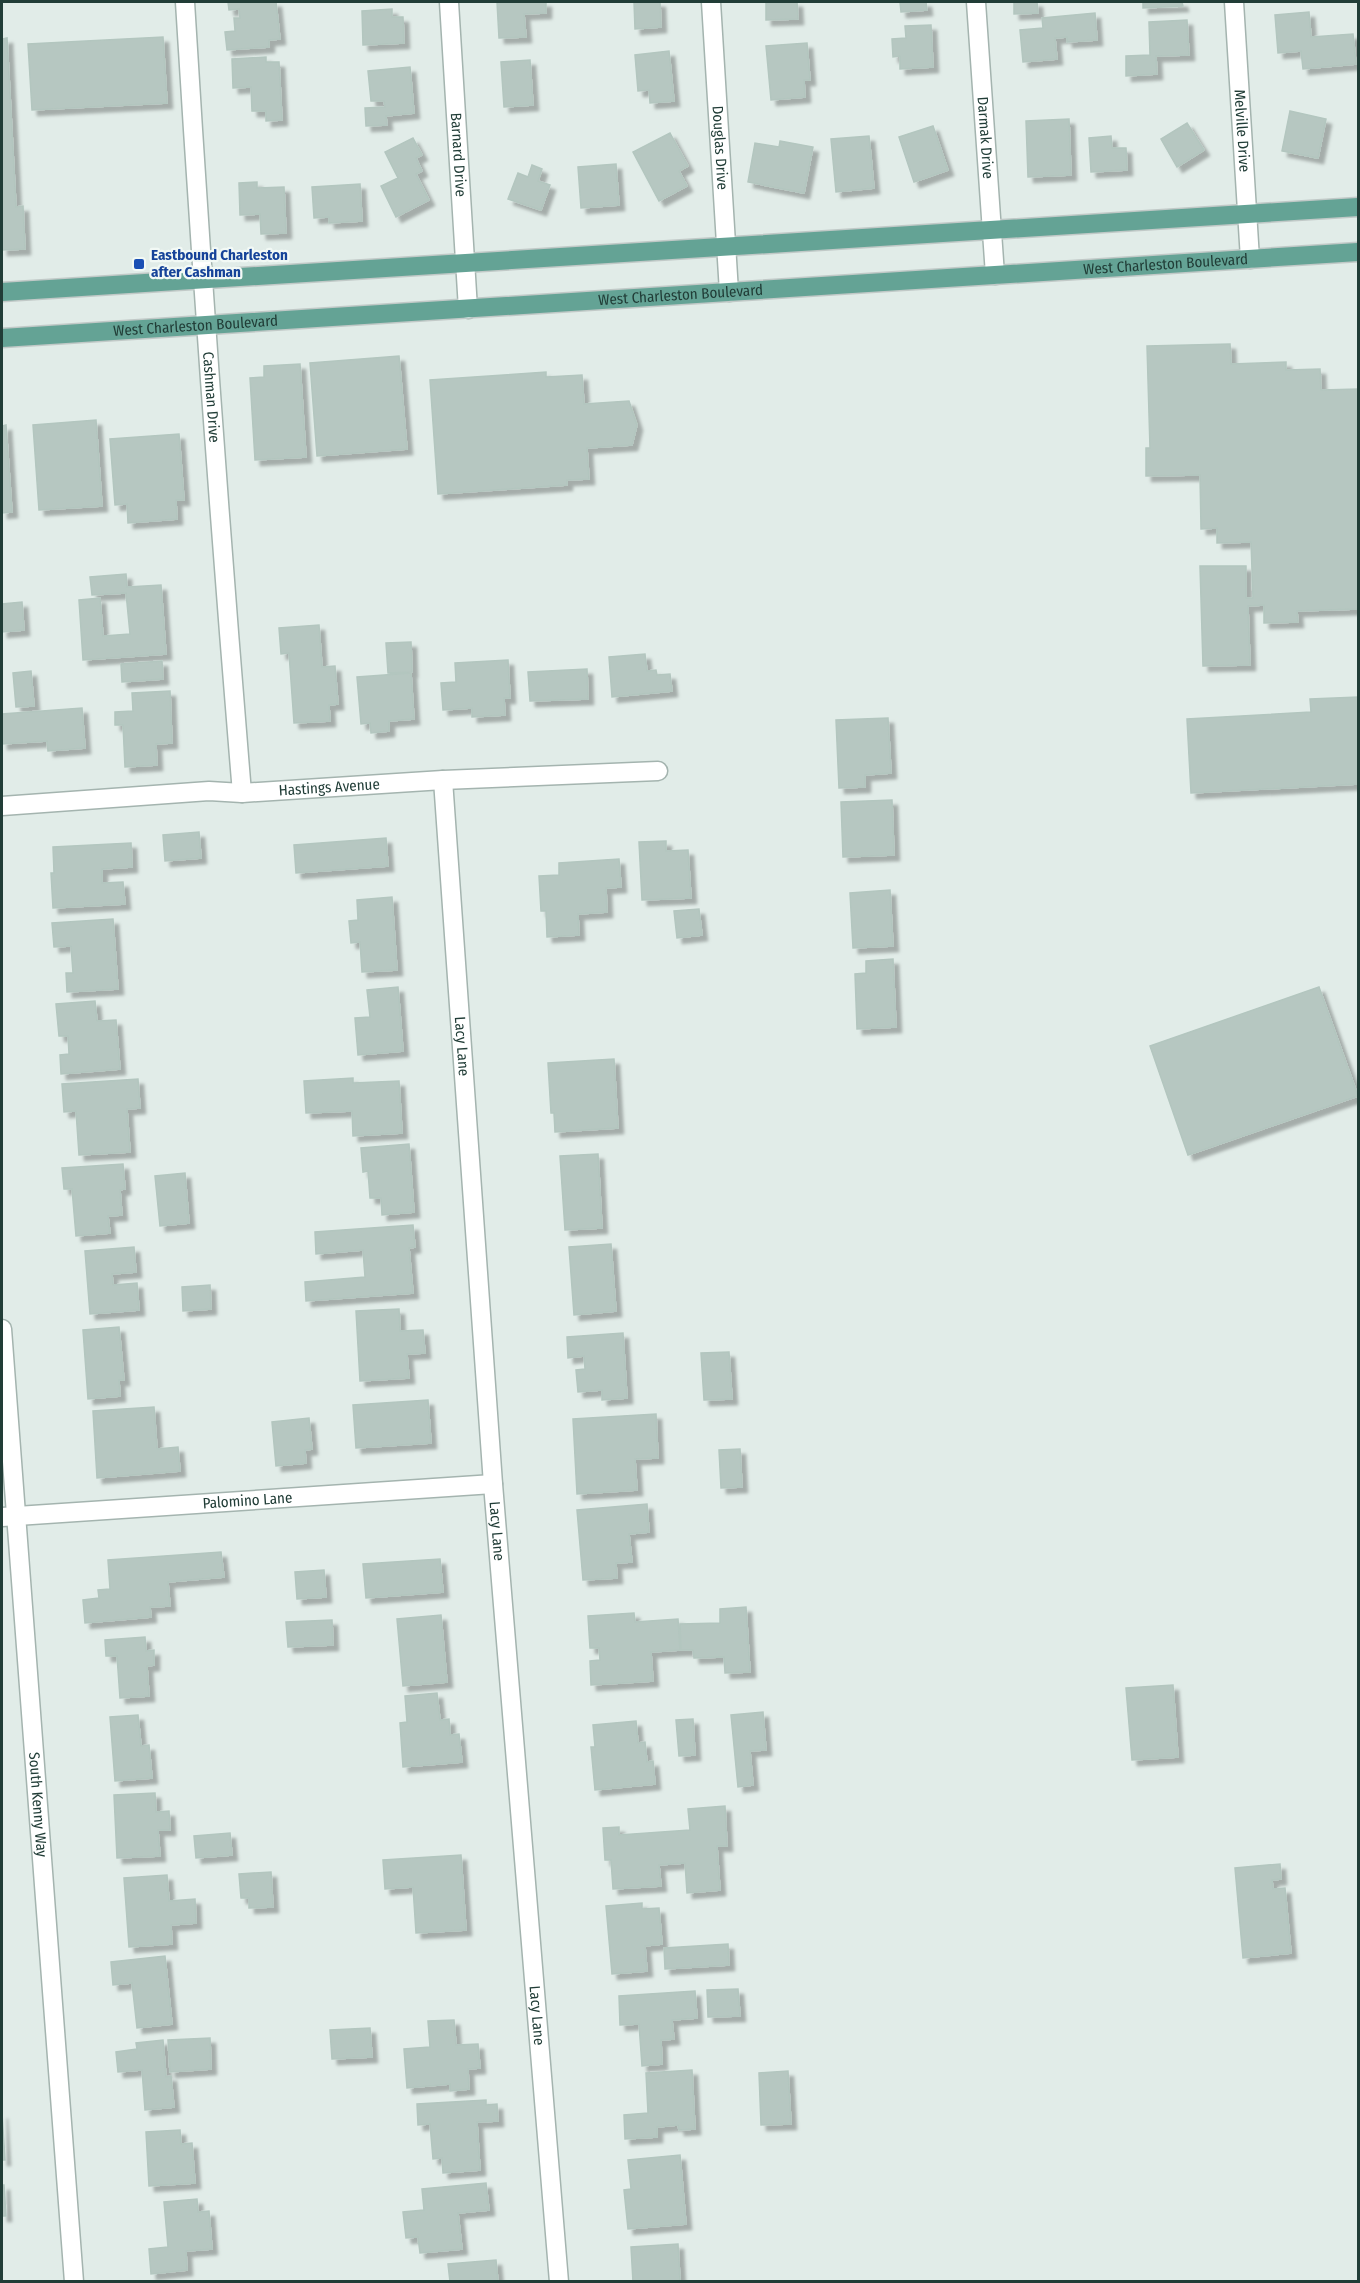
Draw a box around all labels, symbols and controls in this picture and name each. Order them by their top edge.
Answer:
street label: Melville Drive [1230,89,1254,173]
street label: Darmak Drive [974,96,997,179]
street label: Douglas Drive [708,105,732,190]
street label: Barnard Drive [447,112,470,197]
place label: Eastbound Charleston after Cashman [151,246,288,281]
street label: West Charleston Boulevard [1083,250,1249,278]
marker: Eastbound Charleston after Cashman [132,257,146,271]
street label: West Charleston Boulevard [598,281,764,309]
street label: West Charleston Boulevard [113,312,279,340]
street label: Cashman Drive [199,351,224,443]
street label: Hastings Avenue [278,775,380,800]
street label: Lacy Lane [451,1016,473,1077]
street label: Palomino Lane [202,1489,293,1512]
street label: Lacy Lane [485,1501,508,1562]
street label: South Kenny Way [25,1751,51,1858]
street label: Lacy Lane [526,1985,548,2046]

